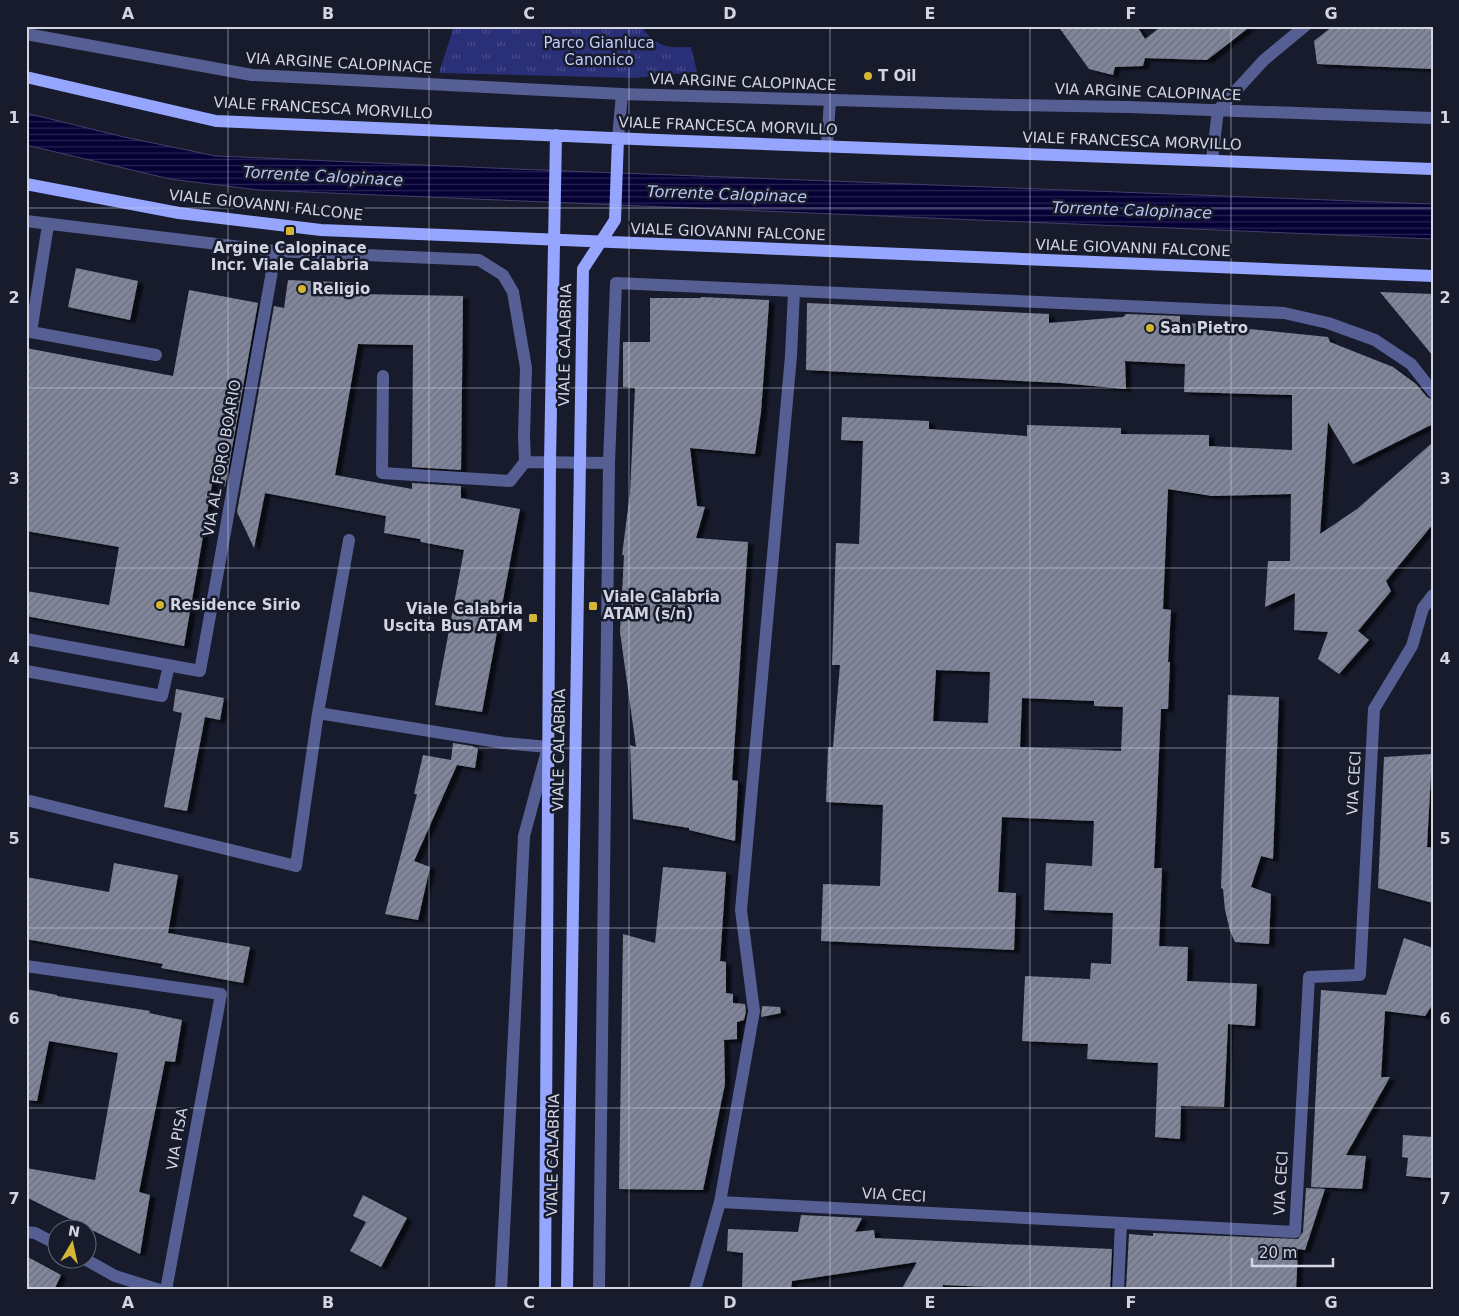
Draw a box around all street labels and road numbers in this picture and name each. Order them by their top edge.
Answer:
street label: VIA ARGINE CALOPINACE [245,49,433,77]
street label: VIA ARGINE CALOPINACE [649,70,837,94]
street label: VIA ARGINE CALOPINACE [1054,80,1242,104]
street label: VIALE FRANCESCA MORVILLO [213,93,433,123]
street label: VIALE FRANCESCA MORVILLO [618,113,838,139]
street label: VIALE FRANCESCA MORVILLO [1022,128,1242,154]
street label: VIALE GIOVANNI FALCONE [168,186,364,224]
street label: VIALE GIOVANNI FALCONE [630,220,826,244]
street label: VIALE GIOVANNI FALCONE [1035,236,1231,260]
street label: VIALE CALABRIA [555,283,575,406]
street label: VIA AL FORO BOARIO [199,378,245,538]
street label: VIALE CALABRIA [549,688,569,811]
street label: VIA CECI [1343,750,1365,816]
street label: VIALE CALABRIA [543,1093,563,1216]
street label: VIA PISA [163,1106,191,1172]
street label: VIA CECI [1270,1150,1292,1216]
street label: VIA CECI [861,1184,927,1206]

